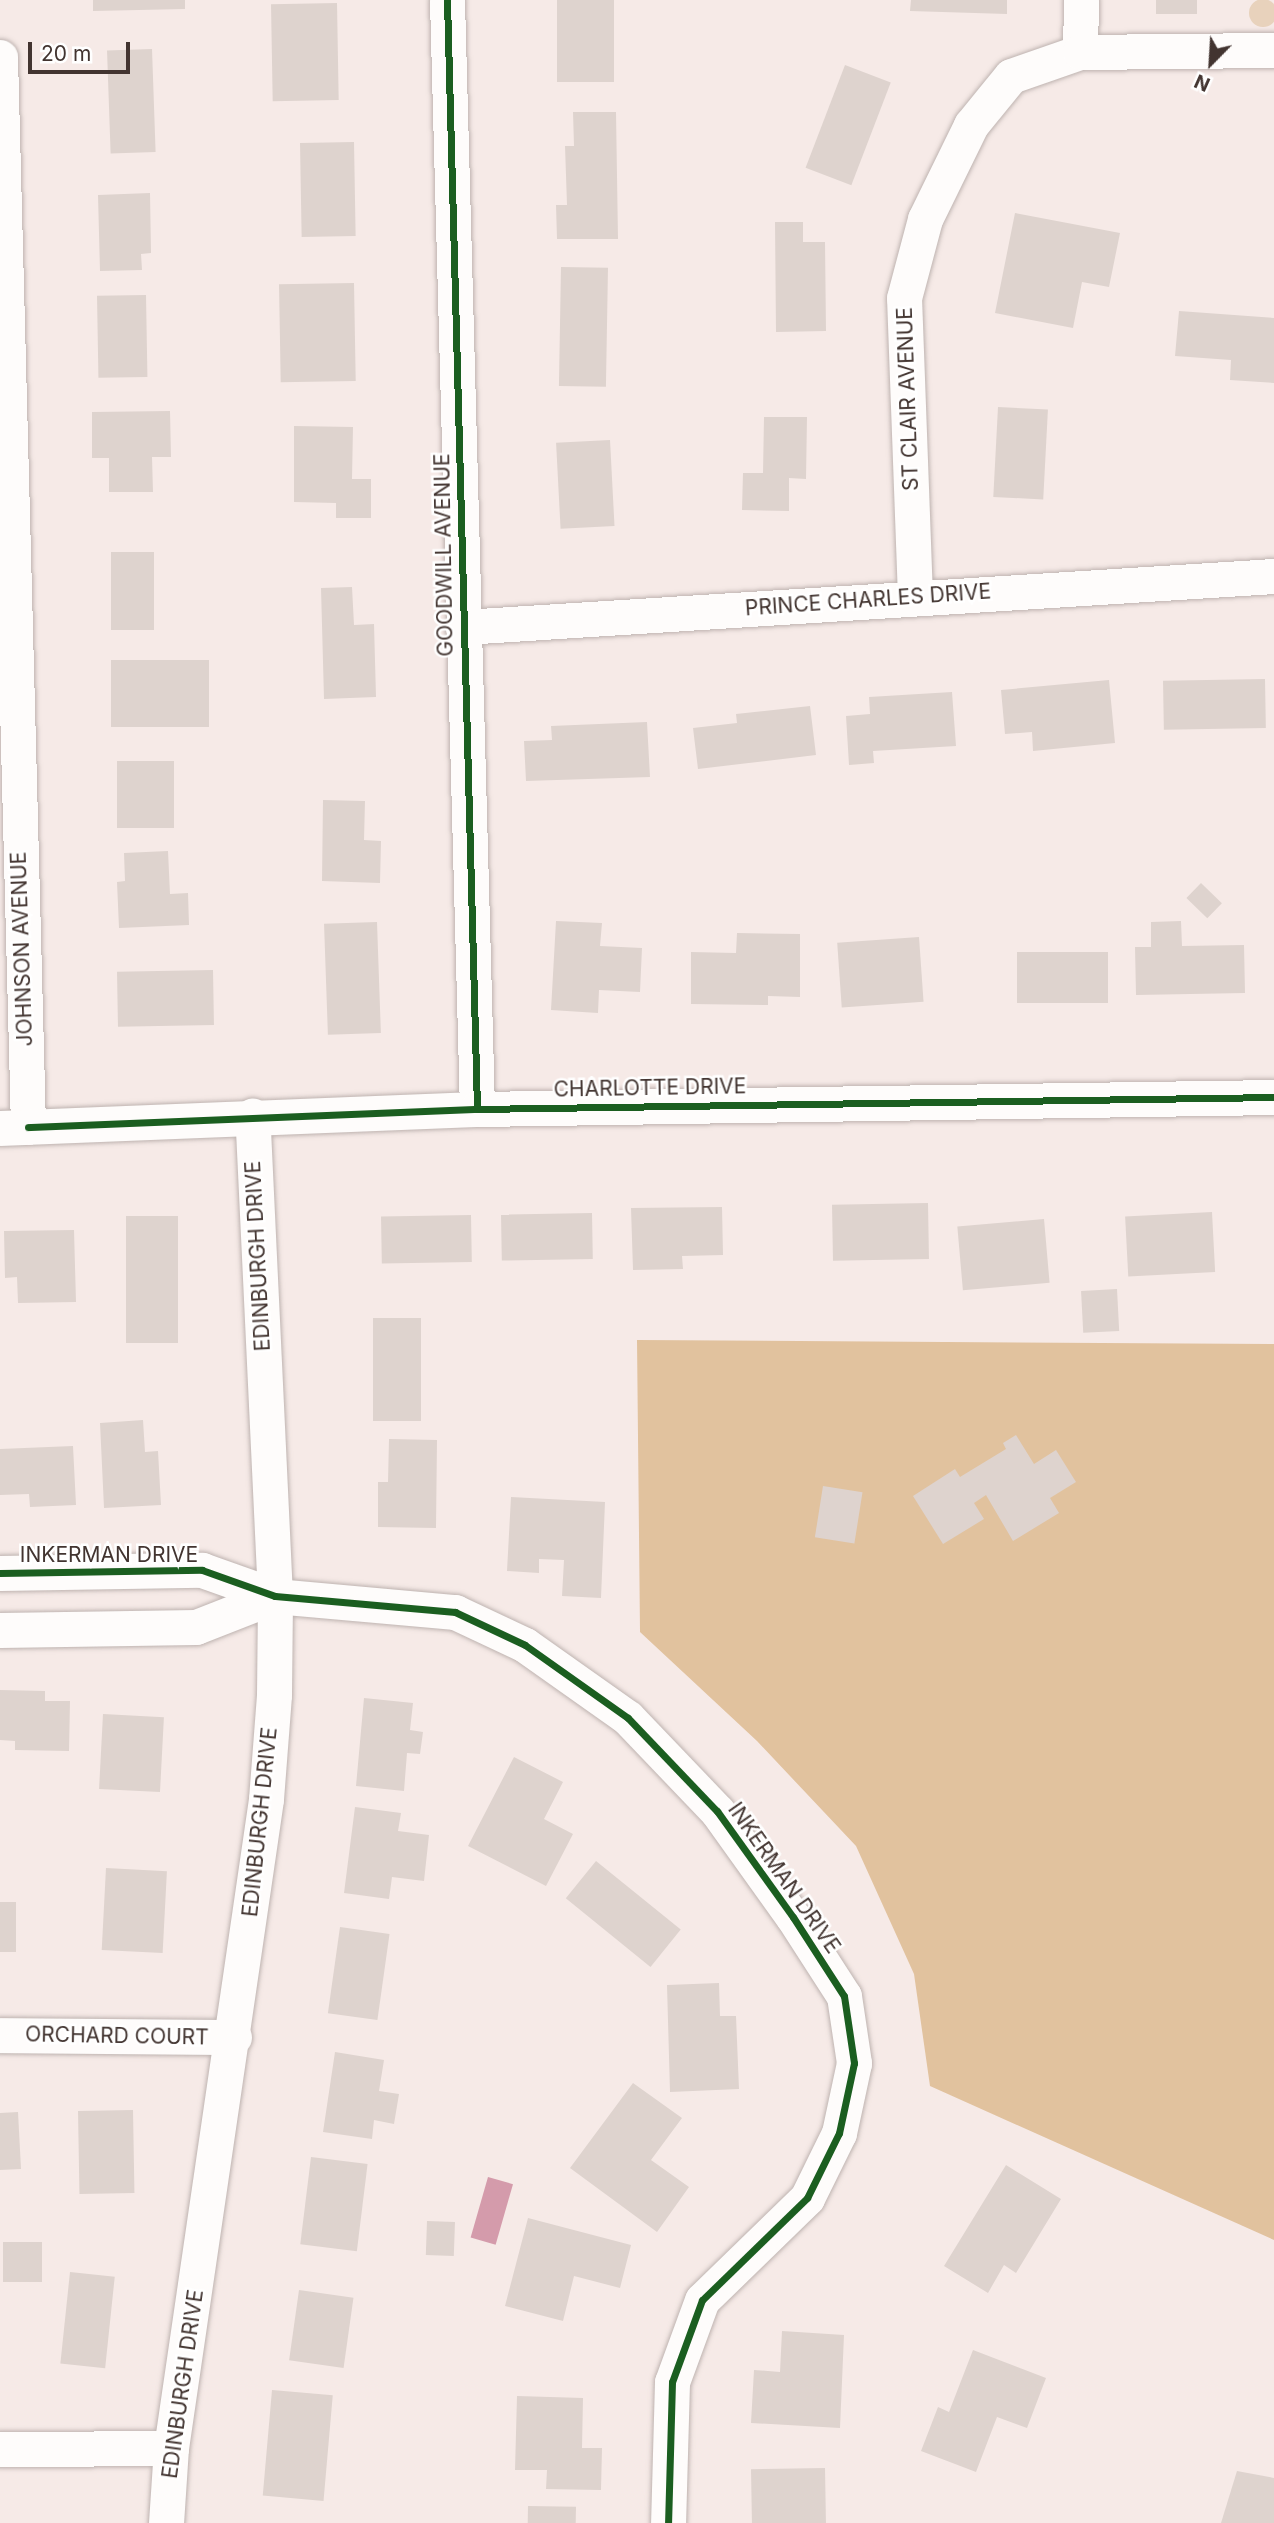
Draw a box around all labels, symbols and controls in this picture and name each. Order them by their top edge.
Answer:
scale bar [32,28,133,72]
north arrow [1176,28,1246,98]
text: 20 m [41,41,91,66]
text: N [1191,69,1214,96]
street label: ST CLAIR AVENUE [892,307,924,491]
street label: GOODWILL AVENUE [430,453,458,657]
street label: PRINCE CHARLES DRIVE [744,579,992,621]
street label: JOHNSON AVENUE [6,851,38,1047]
street label: CHARLOTTE DRIVE [553,1074,747,1102]
street label: EDINBURGH DRIVE [240,1160,276,1352]
street label: INKERMAN DRIVE [20,1542,198,1568]
street label: EDINBURGH DRIVE [238,1726,282,1918]
street label: INKERMAN DRIVE [723,1798,845,1958]
street label: ORCHARD COURT [25,2022,209,2050]
street label: EDINBURGH DRIVE [157,2288,209,2480]

